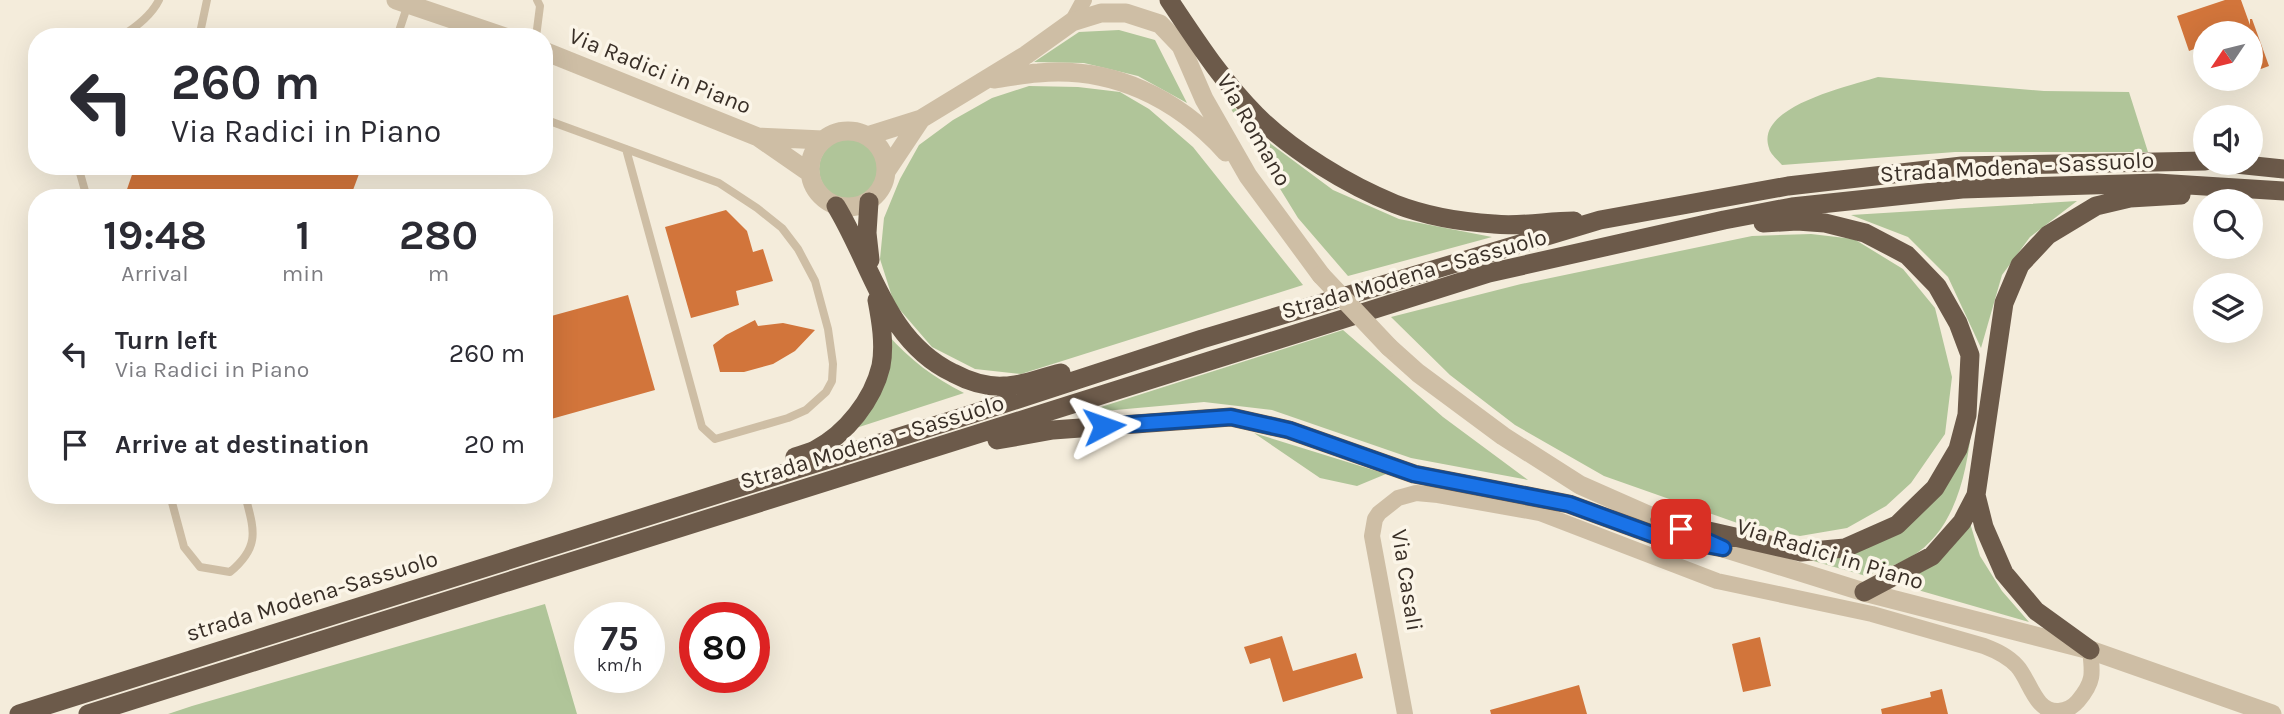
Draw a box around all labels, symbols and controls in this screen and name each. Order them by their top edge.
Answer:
north arrow [2193,21,2263,91]
map controls [2193,21,2263,343]
street label: Via Radici in Piano [565,22,755,120]
text: 260 m [171,54,320,111]
icon: left [56,56,147,147]
street label: Via Romano [1211,69,1297,191]
button: sound [2193,105,2263,175]
text: Via Radici in Piano [171,113,441,150]
street label: Strada Modena - Sassuolo [1879,146,2155,188]
button: search [2193,189,2263,259]
text: 19:48 [103,210,207,260]
text: 1 [295,210,310,260]
text: 280 [399,210,478,260]
street label: Strada Modena - Sassuolo [1278,223,1550,325]
text: Arrival [121,260,189,287]
text: min [282,260,324,287]
text: m [428,260,449,287]
button: layers [2193,273,2263,343]
text: Turn left [115,325,217,356]
icon: left [56,335,94,373]
text: 260 m [449,338,525,369]
text: Via Radici in Piano [115,356,309,383]
street label: Strada Modena - Sassuolo [737,389,1007,495]
position arrow [1067,389,1141,463]
icon: arrive [56,426,94,464]
text: Arrive at destination [115,429,369,460]
text: 20 m [464,429,525,460]
pin [1651,499,1711,559]
icon: arrive [1662,510,1700,548]
street label: Via Radici in Piano [1733,513,1927,595]
street label: Via Casali [1386,527,1428,633]
street label: strada Modena-Sassuolo [183,545,441,647]
speed limit sign: 80 [679,602,770,693]
text: 75 [601,618,638,659]
text: km/h [597,654,642,676]

